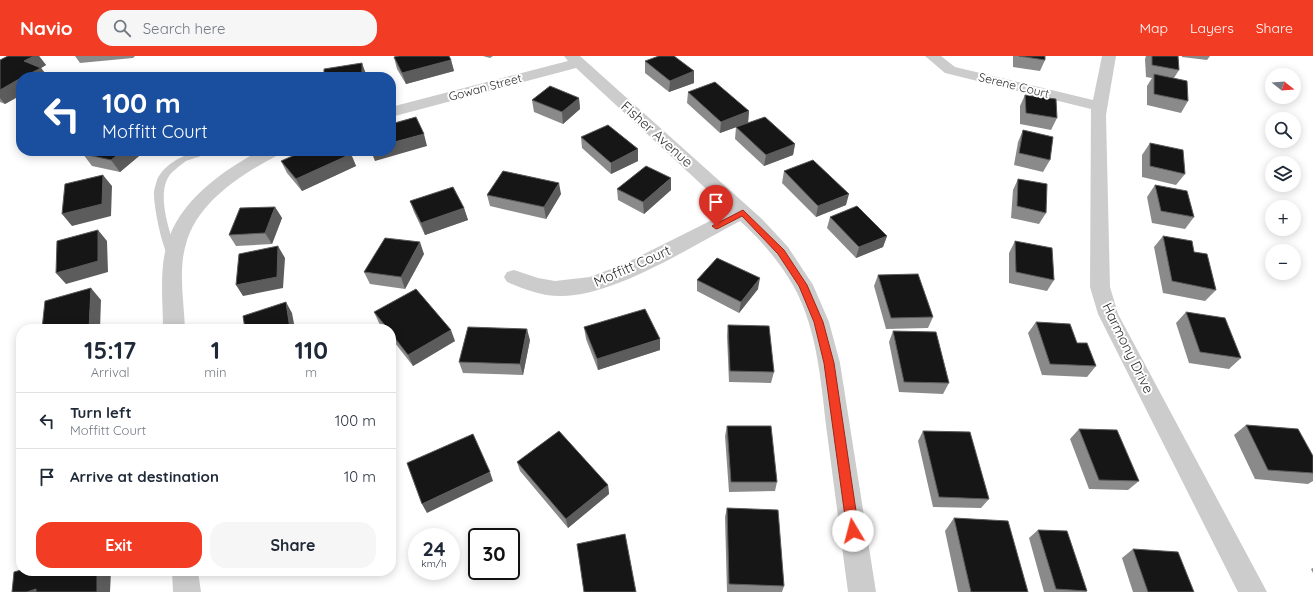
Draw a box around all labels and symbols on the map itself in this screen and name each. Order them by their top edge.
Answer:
north arrow [1265,68,1301,104]
street label: Serene Court [977,69,1051,101]
street label: Gowan Street [447,70,523,104]
street label: Fisher Avenue [617,97,697,171]
pin [699,185,733,226]
street label: Moffitt Court [591,241,673,291]
street label: Harmony Drive [1098,300,1158,396]
position arrow [832,510,874,552]
speed limit sign: 30 [468,528,520,580]

